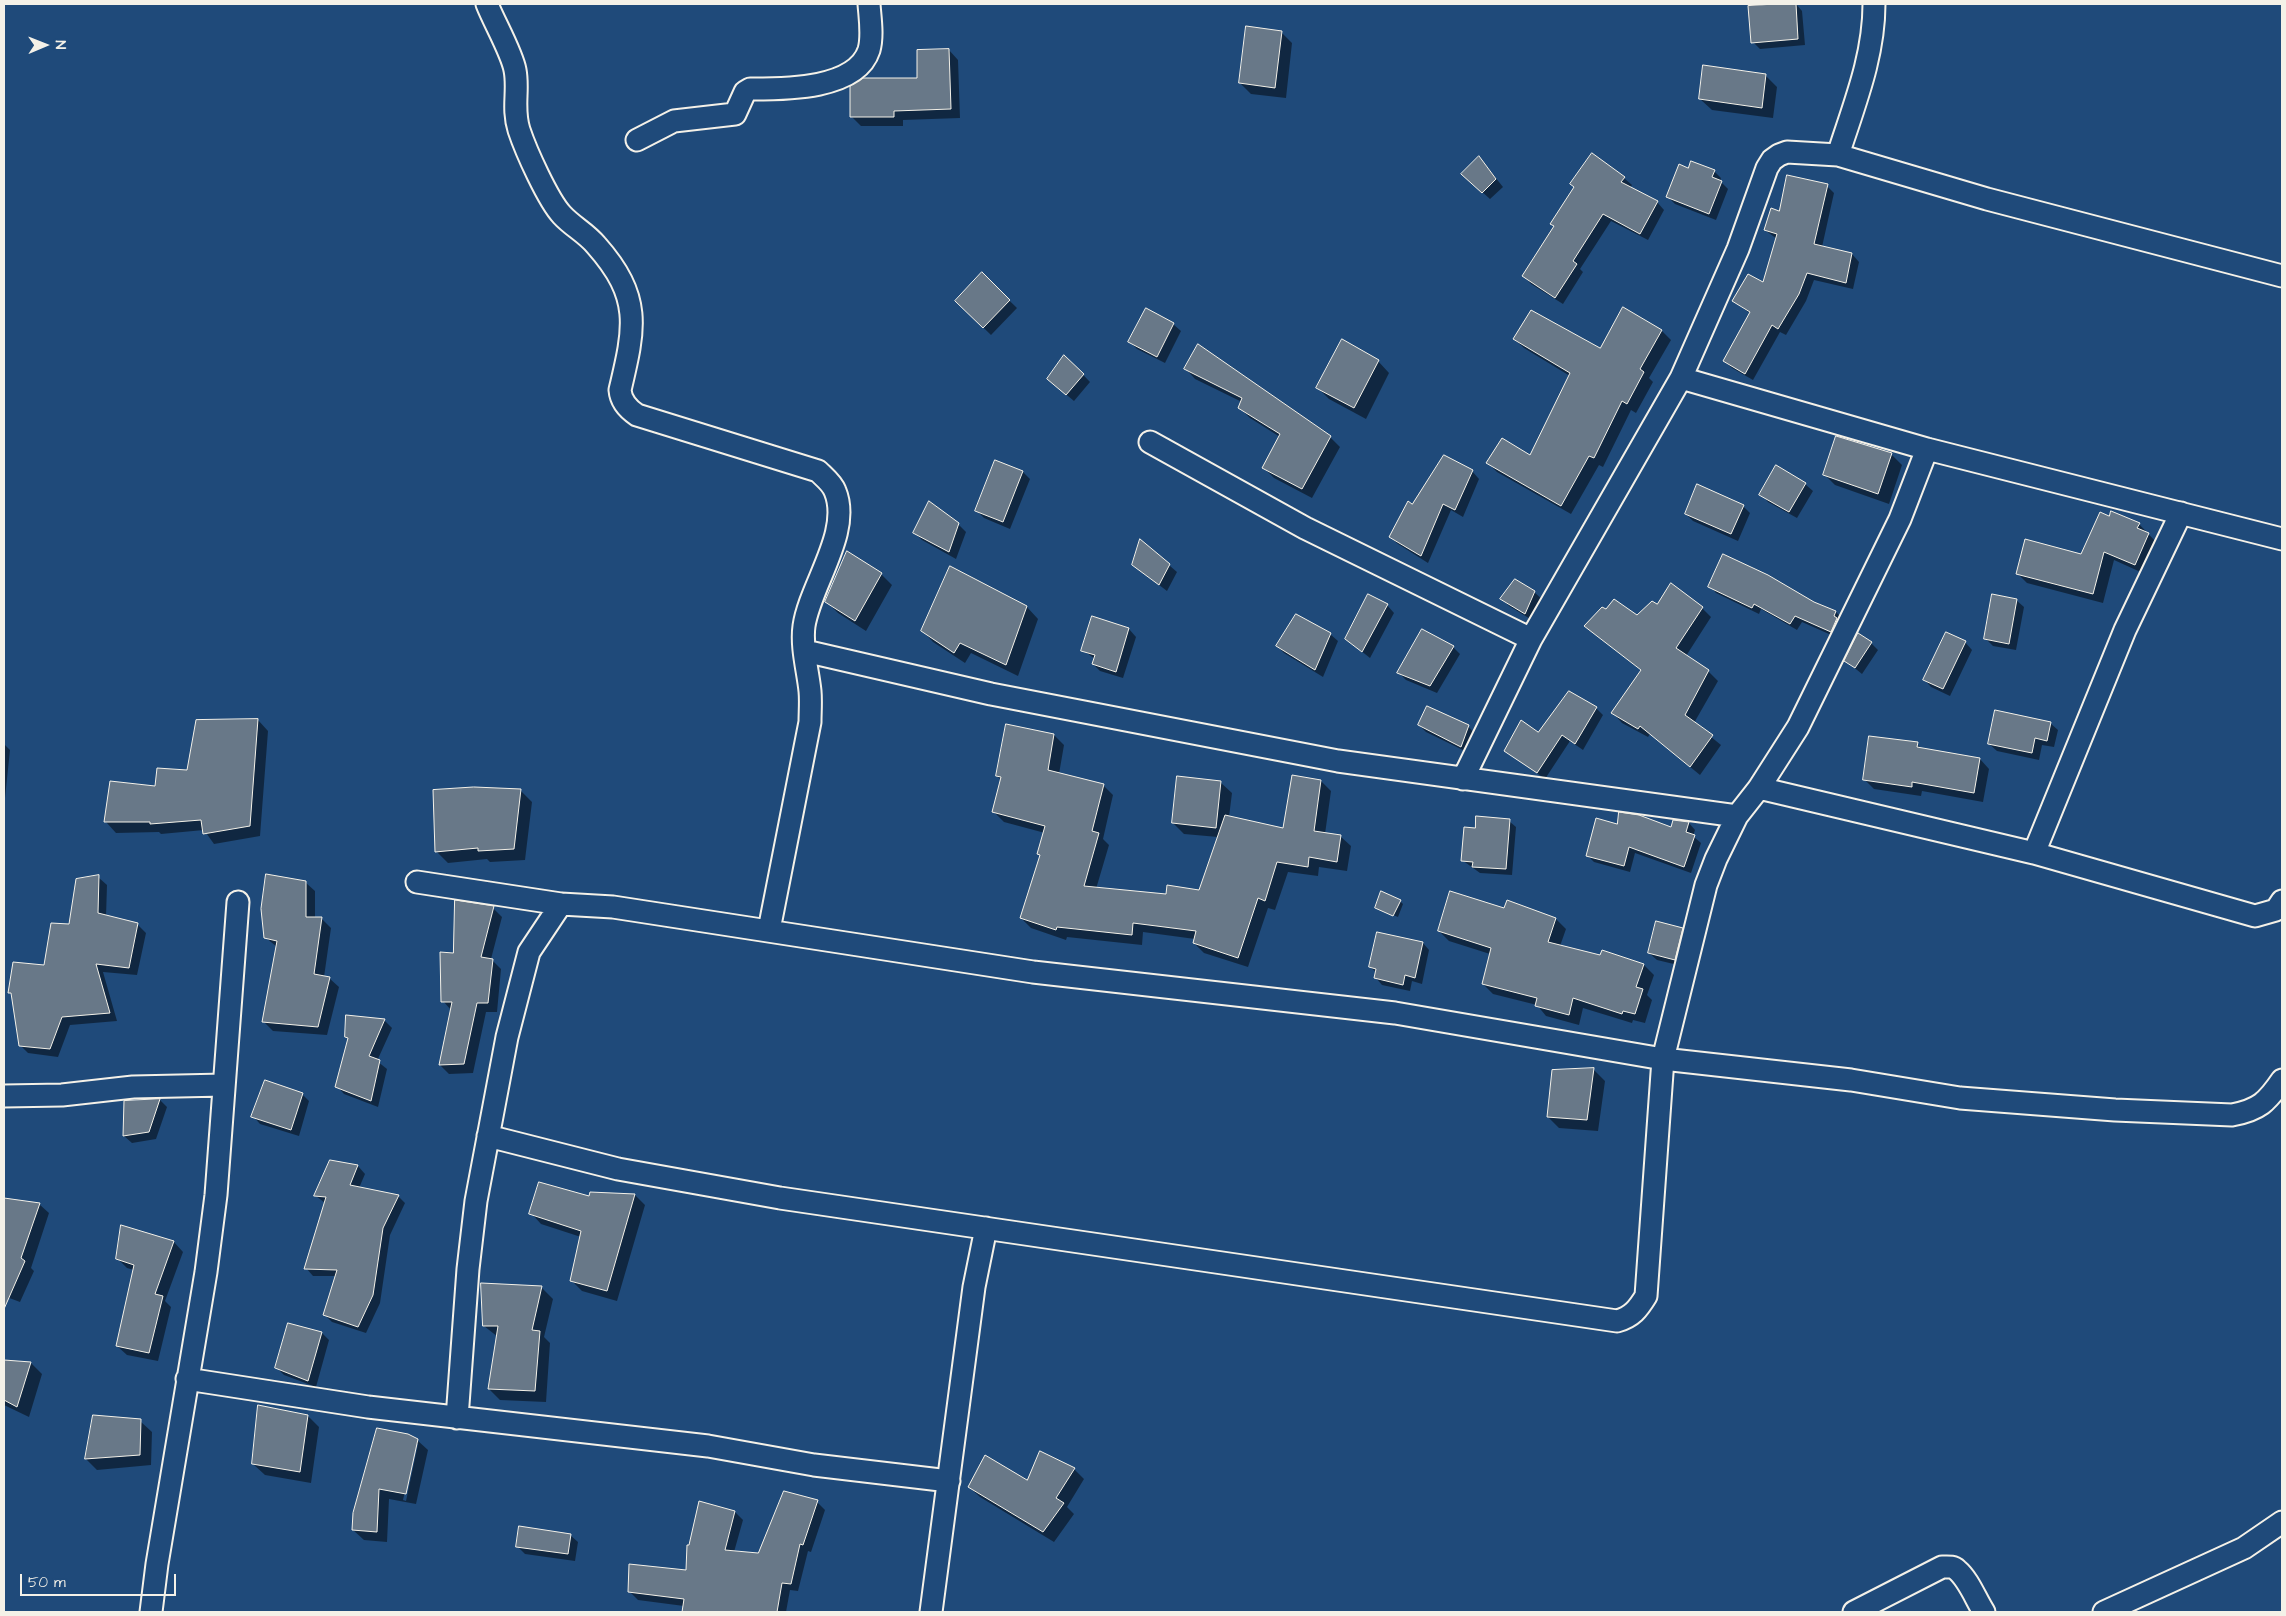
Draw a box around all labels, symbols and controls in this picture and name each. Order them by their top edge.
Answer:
north arrow [20,20,70,70]
text: N [50,40,70,49]
scale bar [22,1564,179,1596]
text: 50 m [28,1572,66,1593]

